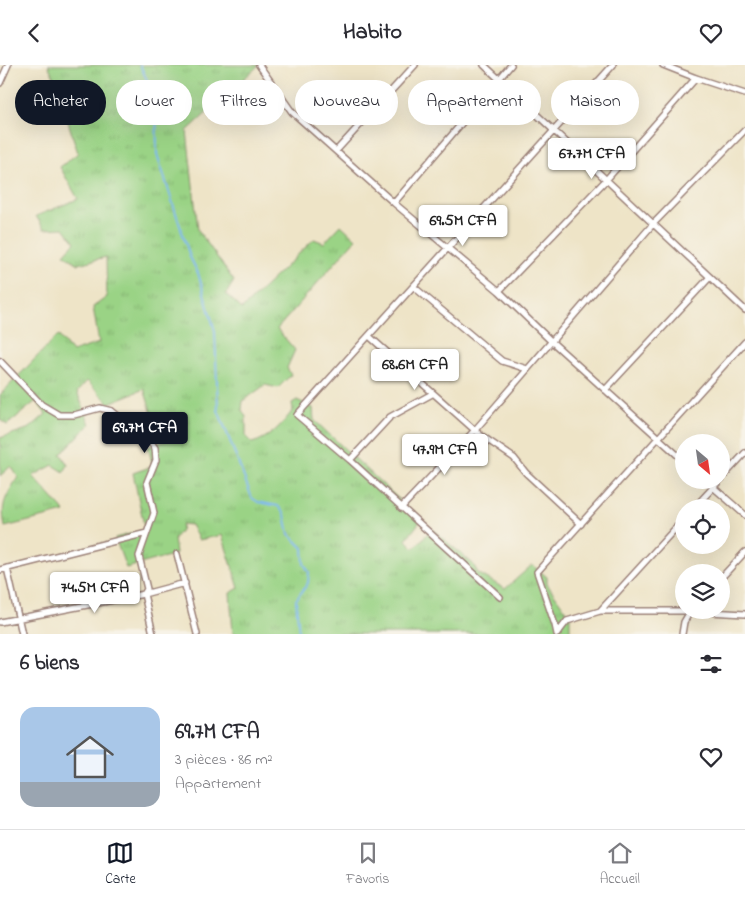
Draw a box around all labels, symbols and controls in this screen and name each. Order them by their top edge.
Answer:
text: Habito [343,17,402,49]
icon: back [20,19,48,47]
icon: heart [697,19,725,47]
chip: Acheter [15,80,106,125]
chip: Louer [116,80,192,125]
chip: Filtres [202,80,285,125]
chip: Nouveau [295,80,398,125]
chip: Appartement [408,80,541,125]
chip: Maison [551,80,639,125]
pin: 67.7M CFA [535,137,649,180]
text: 67.7M CFA [559,142,625,166]
pin: 69.5M CFA [406,205,520,247]
text: 69.5M CFA [430,209,497,233]
pin: 68.6M CFA [358,349,472,391]
text: 68.6M CFA [382,353,448,377]
pin: 69.7M CFA [88,411,202,454]
text: 69.7M CFA [113,416,177,440]
pin: 47.9M CFA [388,433,502,476]
north arrow [675,434,730,489]
map controls [675,434,730,619]
text: 47.9M CFA [413,438,477,462]
button: locate [675,499,730,554]
button: layers [675,564,730,619]
pin: 74.5M CFA [38,571,152,614]
text: 74.5M CFA [61,576,129,600]
text: 6 biens [20,649,80,679]
icon: filters [697,650,725,678]
text: 69.7M CFA [175,718,260,748]
icon: home [60,727,120,787]
icon: heart [697,743,725,771]
text: 3 pièces · 86 m² [175,748,272,772]
text: Appartement [175,772,261,796]
tab: Carte [105,839,136,890]
tab: Favoris [346,839,389,890]
tab: Accueil [600,839,640,890]

